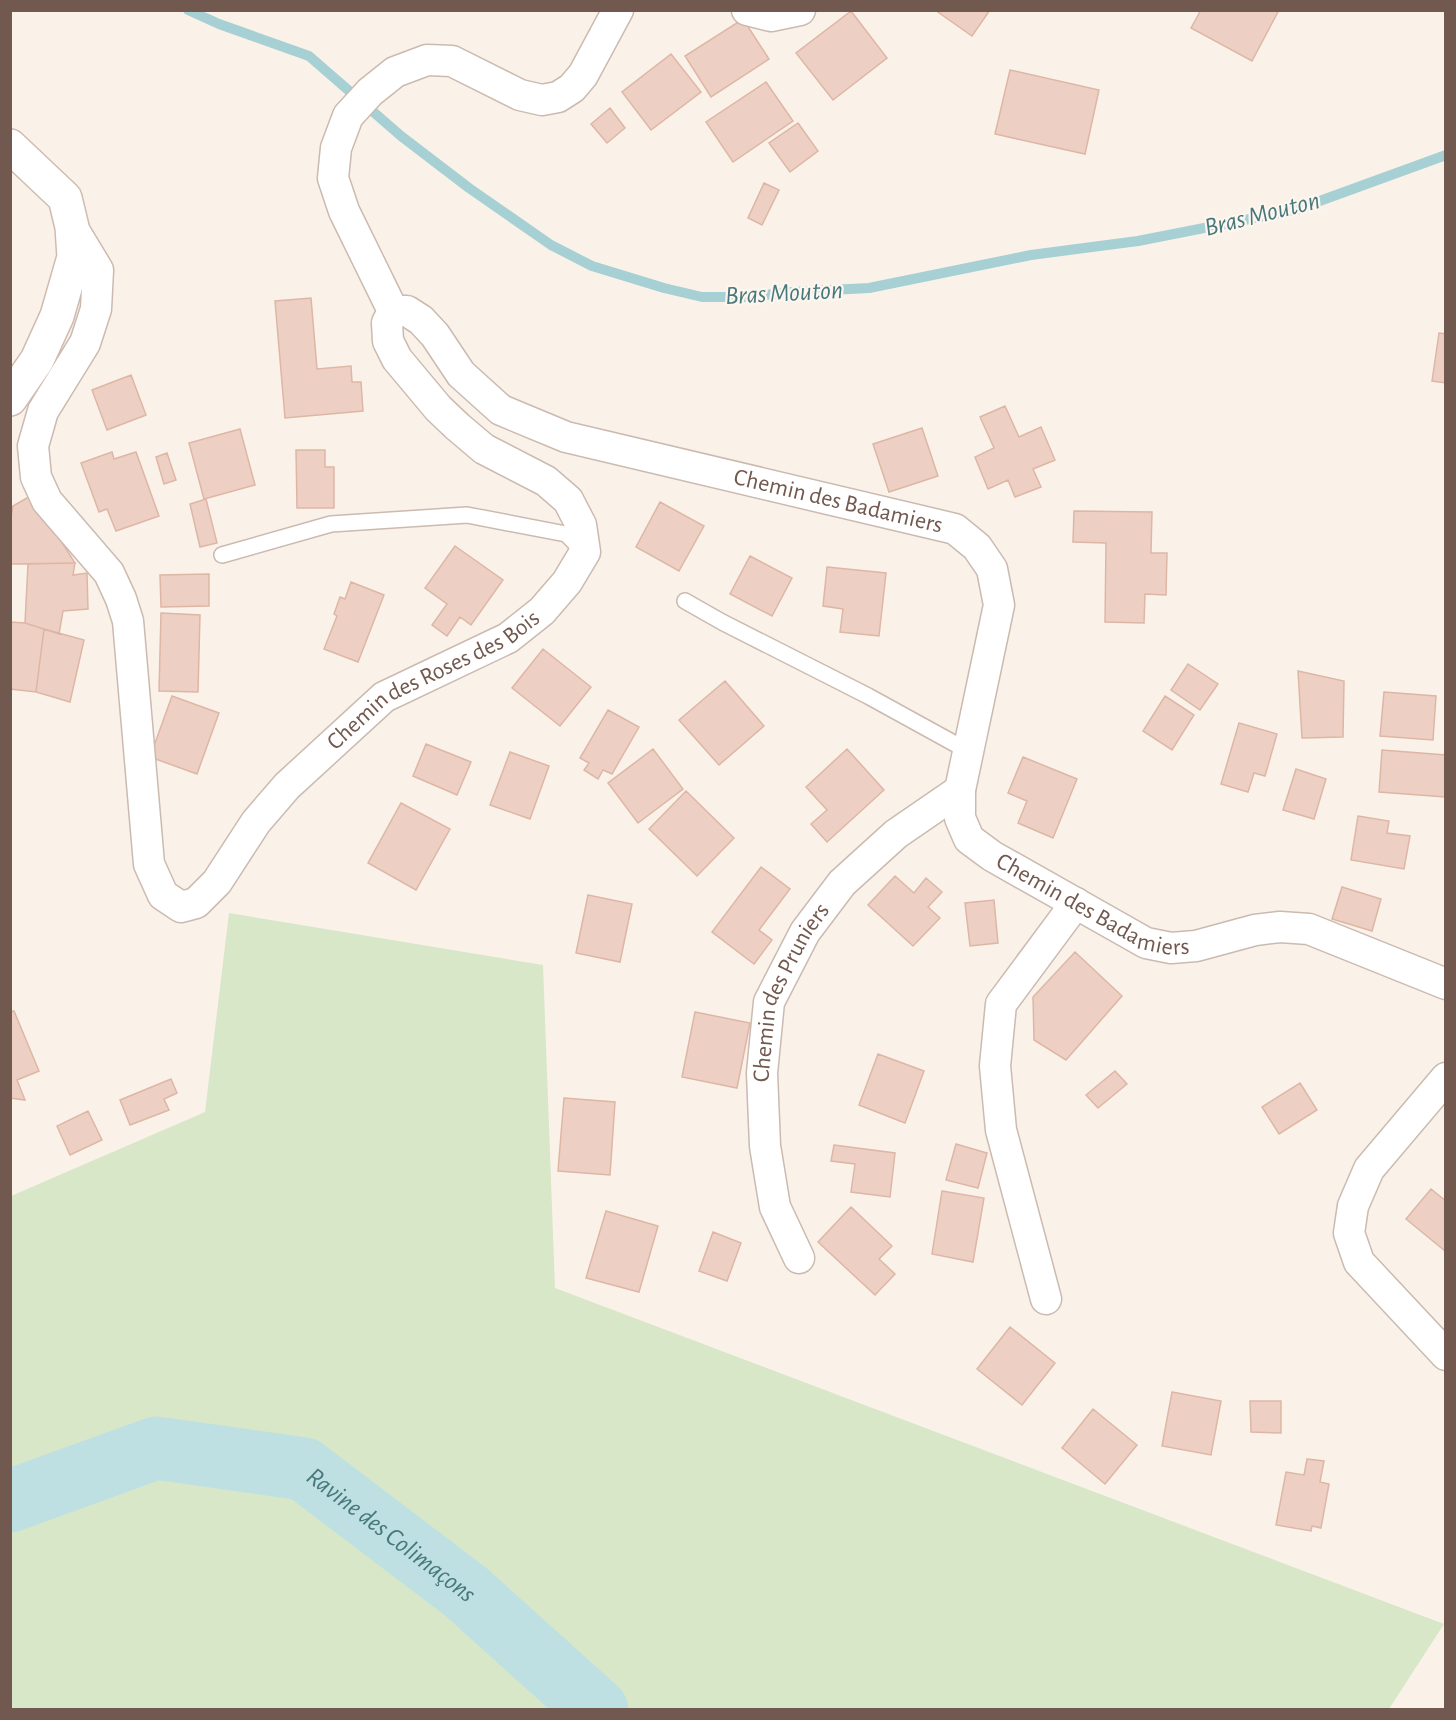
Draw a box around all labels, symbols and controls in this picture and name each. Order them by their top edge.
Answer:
water label: Bras Mouton [1202,187,1322,241]
water label: Bras Mouton [724,277,844,309]
street label: Chemin des Badamiers [731,465,945,538]
street label: Chemin des Roses des Bois [323,606,544,755]
street label: Chemin des Badamiers [992,849,1190,960]
street label: Chemin des Pruniers [750,899,834,1083]
water label: Ravine des Colimaçons [302,1463,481,1607]

